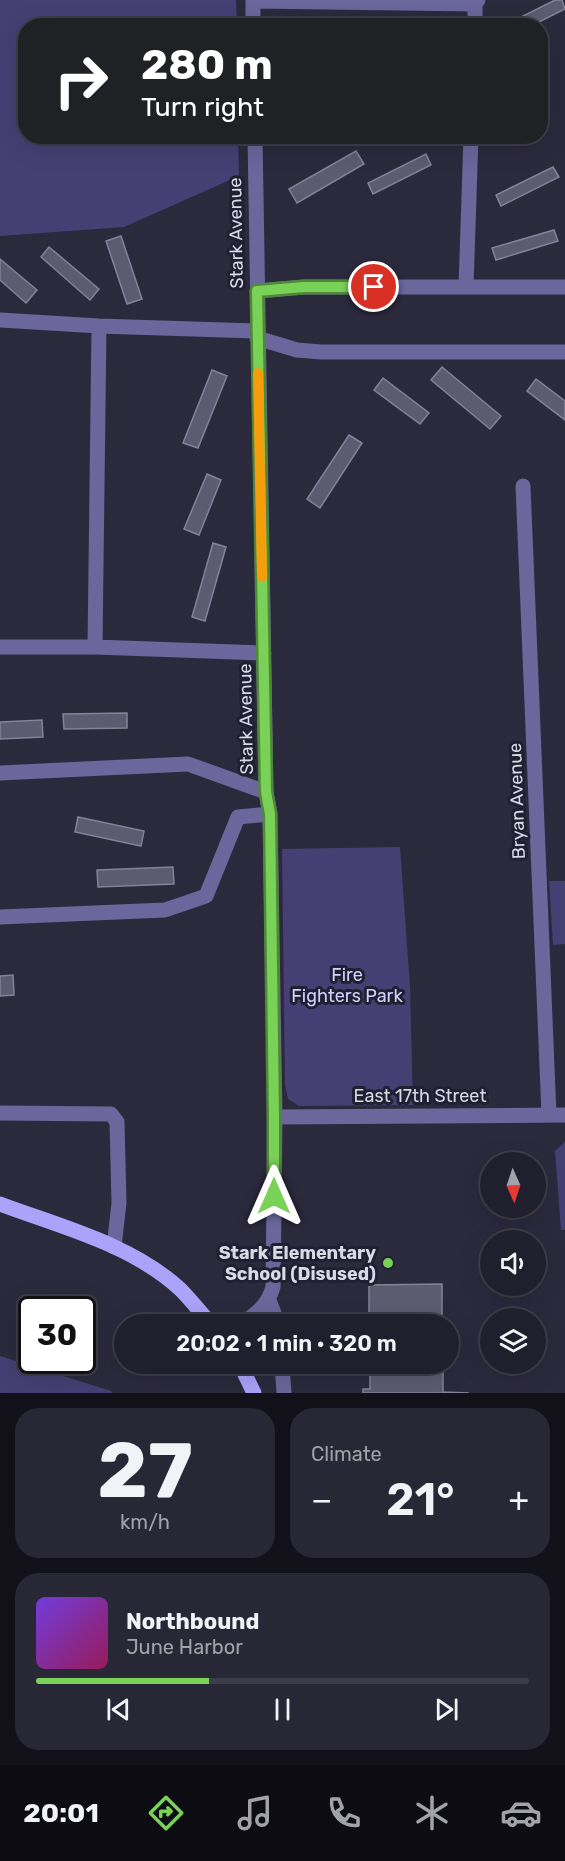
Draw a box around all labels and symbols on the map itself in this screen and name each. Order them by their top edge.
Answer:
street label: Stark Avenue [224,177,248,289]
pin [348,261,399,312]
street label: Stark Avenue [234,663,258,775]
street label: Bryan Avenue [504,743,530,859]
park label: Fire Fighters Park [291,964,403,1007]
street label: East 17th Street [354,1085,486,1107]
north arrow [480,1152,546,1218]
position arrow [242,1164,306,1228]
place label: Stark Elementary School (Disused) [219,1242,376,1285]
marker: Stark Elementary School (Disused) [381,1256,395,1270]
speed limit sign: 30 [18,1296,96,1374]

